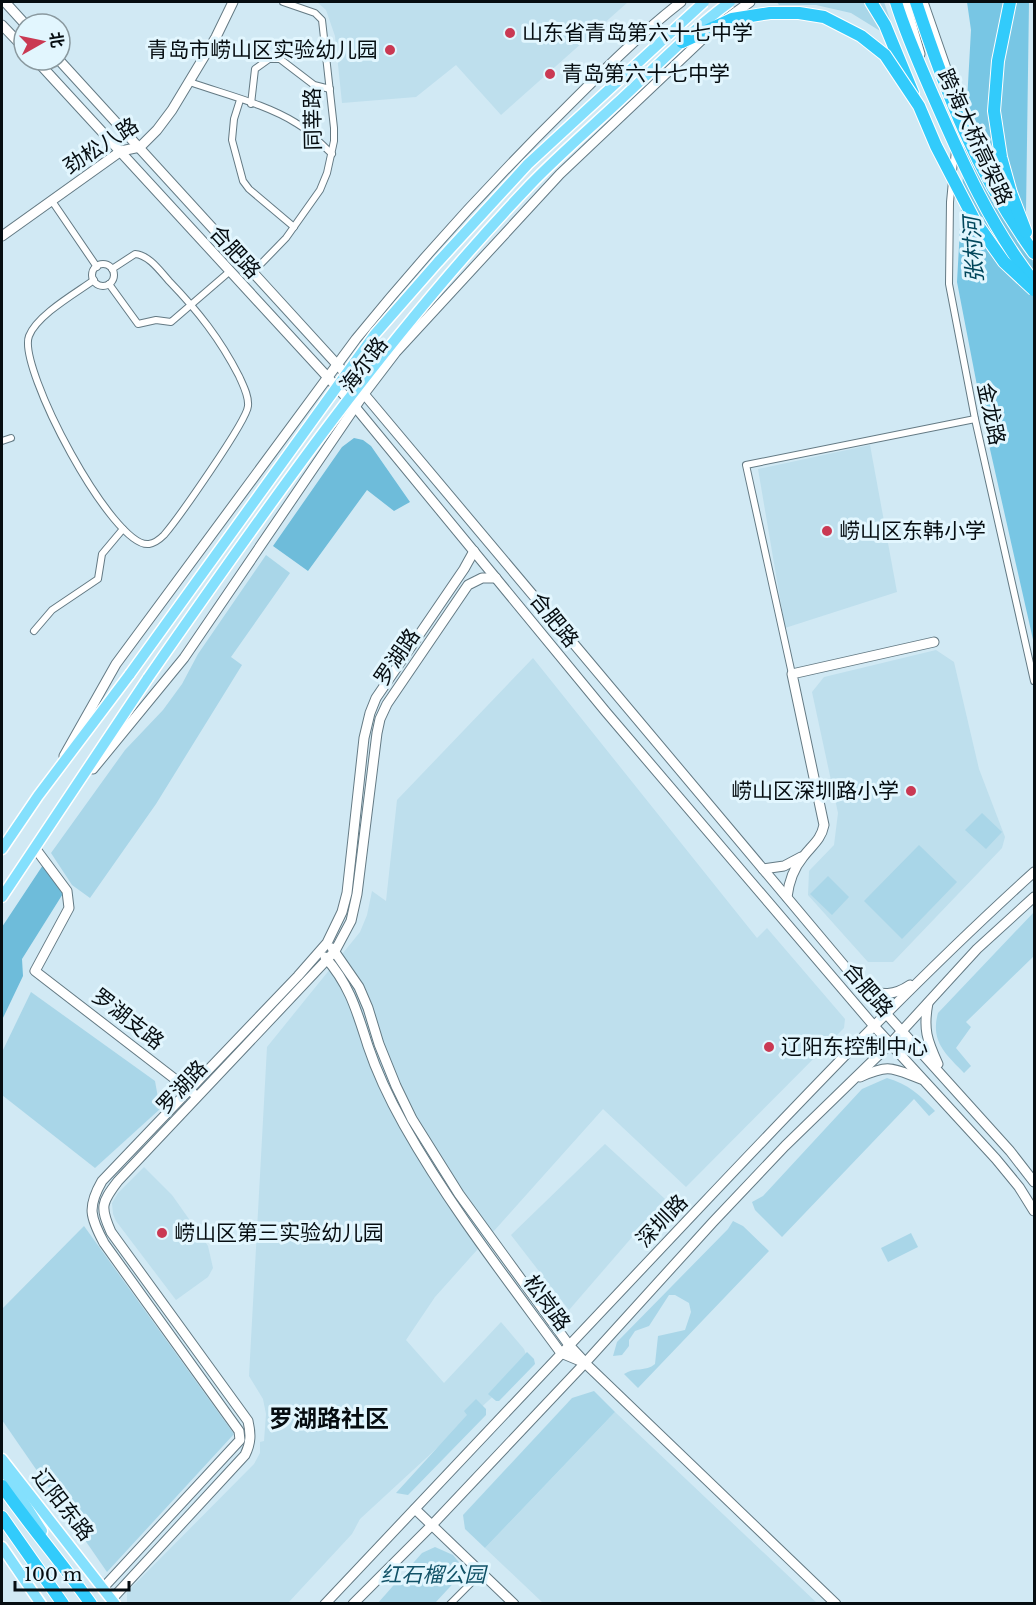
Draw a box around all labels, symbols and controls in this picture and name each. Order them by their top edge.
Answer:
north arrow [12,12,72,72]
place label: 山东省青岛第六十七中学 [522,20,753,46]
marker: 山东省青岛第六十七中学 [503,26,517,40]
text: 北 [46,30,68,49]
place label: 青岛市崂山区实验幼儿园 [147,37,378,63]
marker: 青岛市崂山区实验幼儿园 [383,43,397,57]
place label: 青岛第六十七中学 [562,61,730,87]
street label: 跨海大桥高架路 [932,65,1018,209]
marker: 青岛第六十七中学 [543,67,557,81]
street label: 同莘路 [299,87,327,151]
street label: 劲松八路 [59,112,143,180]
water label: 张村河 [958,212,989,284]
street label: 合肥路 [204,220,266,284]
street label: 海尔路 [335,332,393,398]
street label: 金龙路 [972,380,1010,448]
place label: 崂山区东韩小学 [839,518,986,544]
marker: 崂山区东韩小学 [820,524,834,538]
street label: 合肥路 [524,587,584,653]
street label: 罗湖路 [369,624,425,690]
place label: 崂山区深圳路小学 [731,778,899,804]
marker: 崂山区深圳路小学 [904,784,918,798]
street label: 合肥路 [838,958,898,1022]
street label: 罗湖支路 [87,983,169,1055]
place label: 辽阳东控制中心 [781,1034,928,1060]
marker: 辽阳东控制中心 [762,1040,776,1054]
street label: 罗湖路 [151,1055,213,1119]
street label: 深圳路 [631,1189,693,1253]
place label: 崂山区第三实验幼儿园 [174,1220,384,1246]
marker: 崂山区第三实验幼儿园 [155,1226,169,1240]
street label: 松岗路 [518,1270,576,1336]
district label: 罗湖路社区 [269,1404,389,1433]
street label: 辽阳东路 [27,1464,99,1546]
scale bar [15,1554,129,1592]
park label: 红石榴公园 [381,1562,488,1588]
text: 100 m [24,1564,82,1586]

